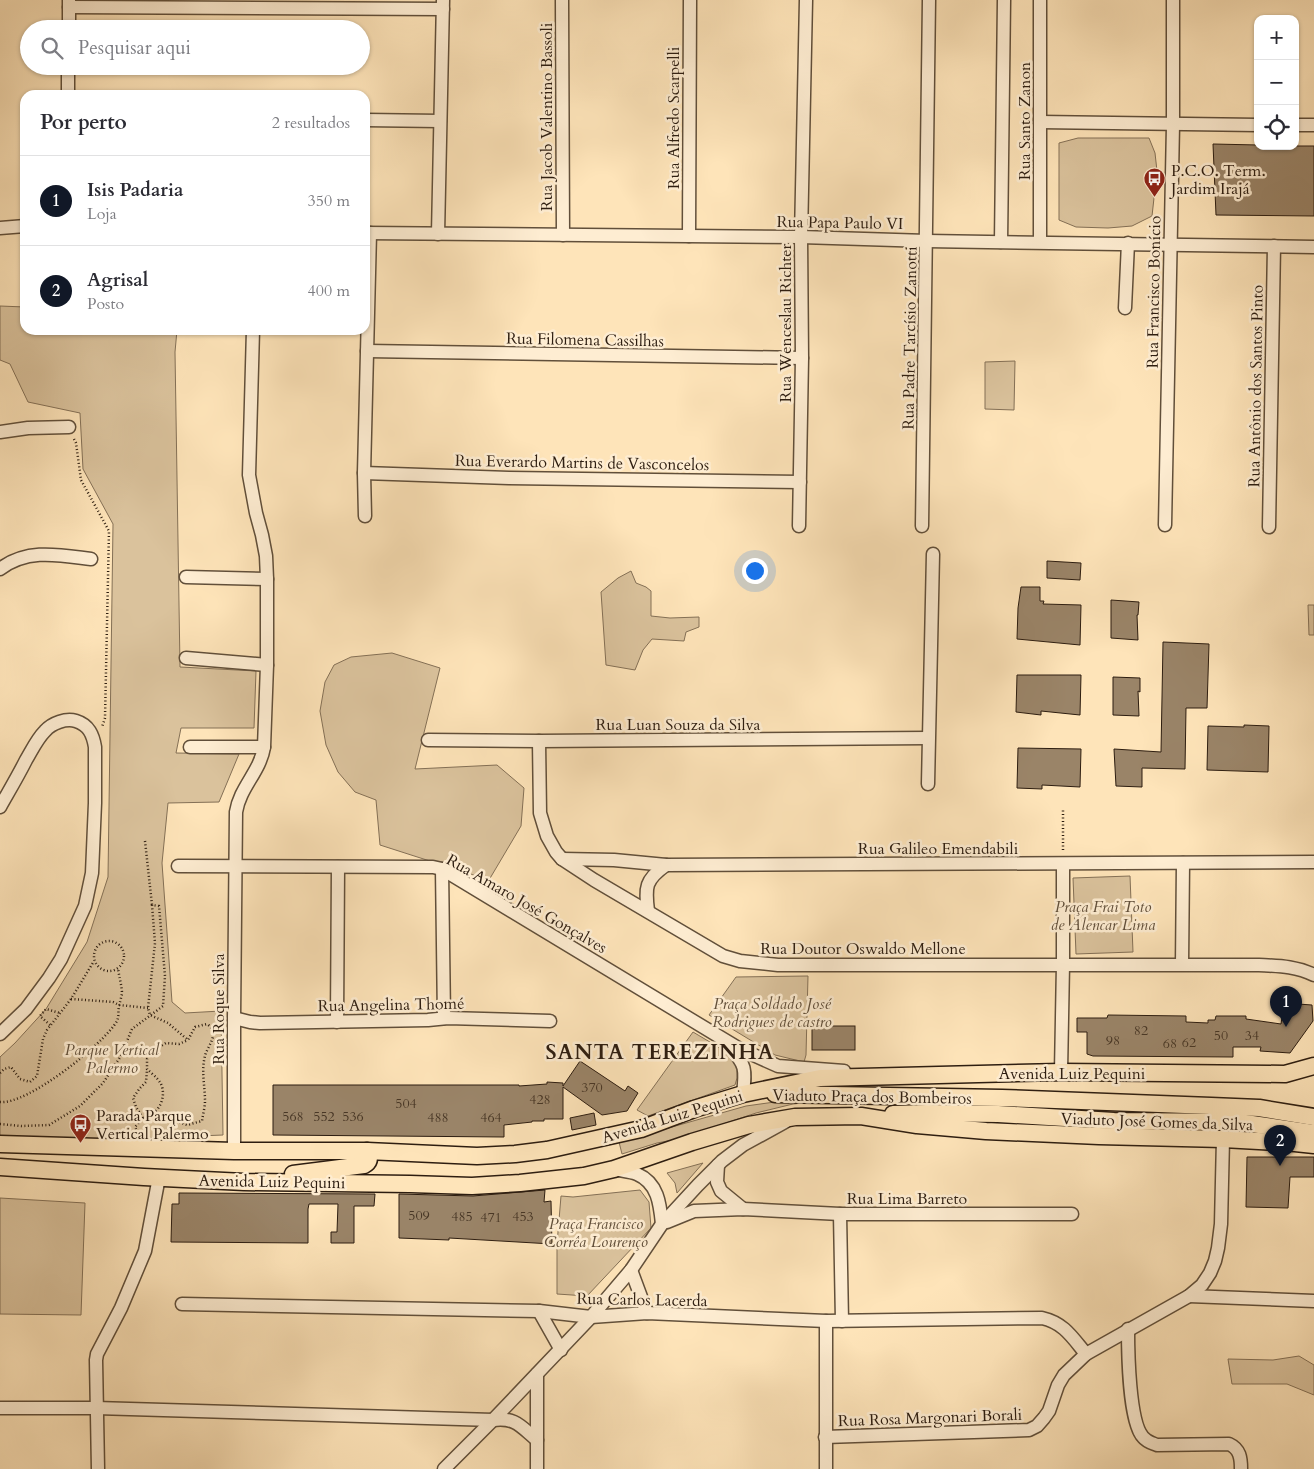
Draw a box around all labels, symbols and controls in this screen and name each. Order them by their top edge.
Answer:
map controls [1254,15,1299,150]
button: + [1254,15,1299,60]
search box [20,20,370,75]
street label: Rua Jacob Valentino Bassoli [536,22,558,211]
icon: search [38,34,66,62]
text: Pesquisar aqui [78,35,191,61]
street label: Rua Alfredo Scarpelli [663,46,685,189]
button: − [1254,60,1299,105]
street label: Rua Santo Zanon [1014,62,1036,180]
button: locate [1254,105,1299,150]
text: Por perto [40,108,127,137]
text: 2 resultados [272,112,350,134]
place label: P.C.O. Term. Jardim Irajá [1169,160,1265,200]
bus stop icon: P.C.O. Term. Jardim Irajá [1143,167,1167,198]
text: Isis Padaria [87,177,183,203]
text: 1 [52,190,60,212]
text: 350 m [308,190,350,212]
text: Loja [87,203,117,225]
street label: Rua Papa Paulo VI [777,211,903,235]
street label: Rua Francisco Bonício [1142,215,1166,369]
street label: Rua Wenceslau Richter [775,243,797,402]
street label: Rua Padre Tarcísio Zanotti [897,246,923,430]
text: Agrisal [87,267,148,293]
text: 2 [52,280,60,302]
text: 400 m [308,280,350,302]
street label: Rua Antônio dos Santos Pinto [1243,284,1269,488]
text: Posto [87,293,124,315]
street label: Rua Filomena Cassilhas [506,328,664,352]
street label: Rua Everardo Martins de Vasconcelos [455,450,709,476]
your location [742,558,768,584]
street label: Rua Luan Souza da Silva [596,714,761,736]
street label: Rua Galileo Emendabili [858,838,1019,860]
street label: Rua Amaro José Gonçalves [442,849,611,959]
park label: Praça Frai Toto de Alencar Lima [1051,896,1155,936]
street label: Rua Doutor Oswaldo Mellone [760,938,966,960]
street label: Rua Roque Silva [208,953,230,1065]
pin: 1 [1270,986,1302,1027]
street label: Rua Angelina Thomé [318,993,465,1017]
park label: Praça Soldado José Rodrigues de castro [712,993,832,1033]
house number: 82 [1134,1021,1148,1040]
house number: 50 [1214,1026,1228,1045]
house number: 34 [1245,1026,1259,1045]
house number: 98 [1106,1031,1120,1050]
house number: 62 [1182,1033,1196,1052]
house number: 68 [1163,1034,1177,1053]
district label: SANTA TEREZINHA [545,1038,775,1067]
park label: Parque Vertical Palermo [65,1039,160,1079]
street label: Avenida Luiz Pequini [999,1063,1146,1085]
house number: 370 [581,1078,603,1097]
street label: Viaduto Praça dos Bombeiros [772,1084,972,1110]
street label: Avenida Luiz Pequini [599,1085,746,1149]
house number: 428 [529,1090,551,1109]
house number: 504 [395,1094,417,1113]
place label: Parada Parque Vertical Palermo [96,1105,209,1145]
house number: 568 [282,1107,304,1126]
house number: 552 [313,1107,335,1126]
house number: 536 [342,1107,364,1126]
house number: 488 [427,1108,449,1127]
house number: 464 [480,1108,502,1127]
street label: Viaduto José Gomes da Silva [1060,1108,1254,1136]
bus stop icon: Parada Parque Vertical Palermo [68,1112,92,1143]
pin: 2 [1264,1125,1296,1166]
street label: Avenida Luiz Pequini [198,1170,346,1194]
street label: Rua Lima Barreto [847,1188,968,1210]
house number: 509 [408,1206,430,1225]
house number: 485 [451,1207,473,1226]
house number: 453 [512,1207,534,1226]
house number: 471 [480,1208,502,1227]
park label: Praça Francisco Corrêa Lourenço [544,1213,649,1253]
street label: Rua Carlos Lacerda [576,1288,708,1312]
street label: Rua Rosa Margonari Borali [838,1404,1023,1432]

